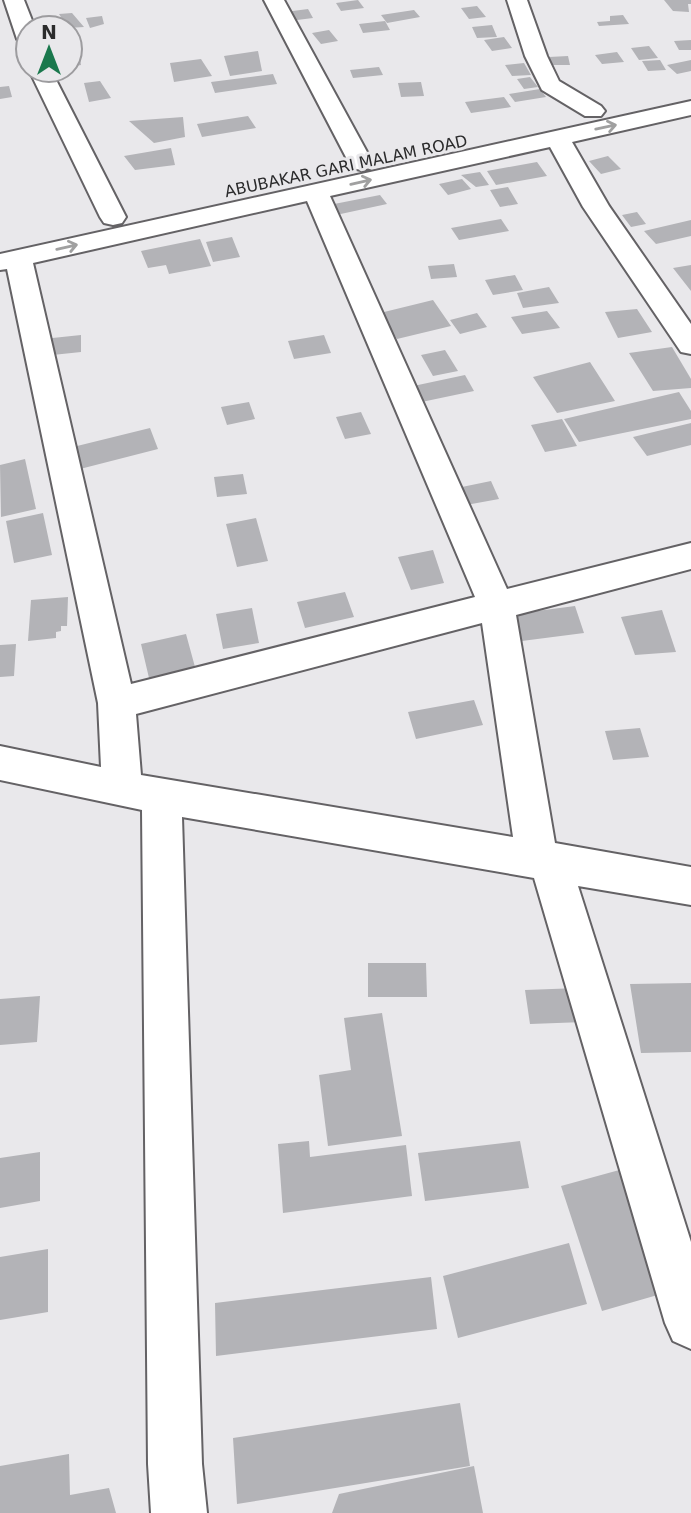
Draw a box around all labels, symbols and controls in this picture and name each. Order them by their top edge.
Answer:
north arrow [14,14,84,84]
text: N [41,21,57,43]
one-way arrow [594,119,617,133]
street label: ABUBAKAR GARI MALAM ROAD [223,131,469,201]
one-way arrow [349,175,371,188]
one-way arrow [55,239,78,253]

